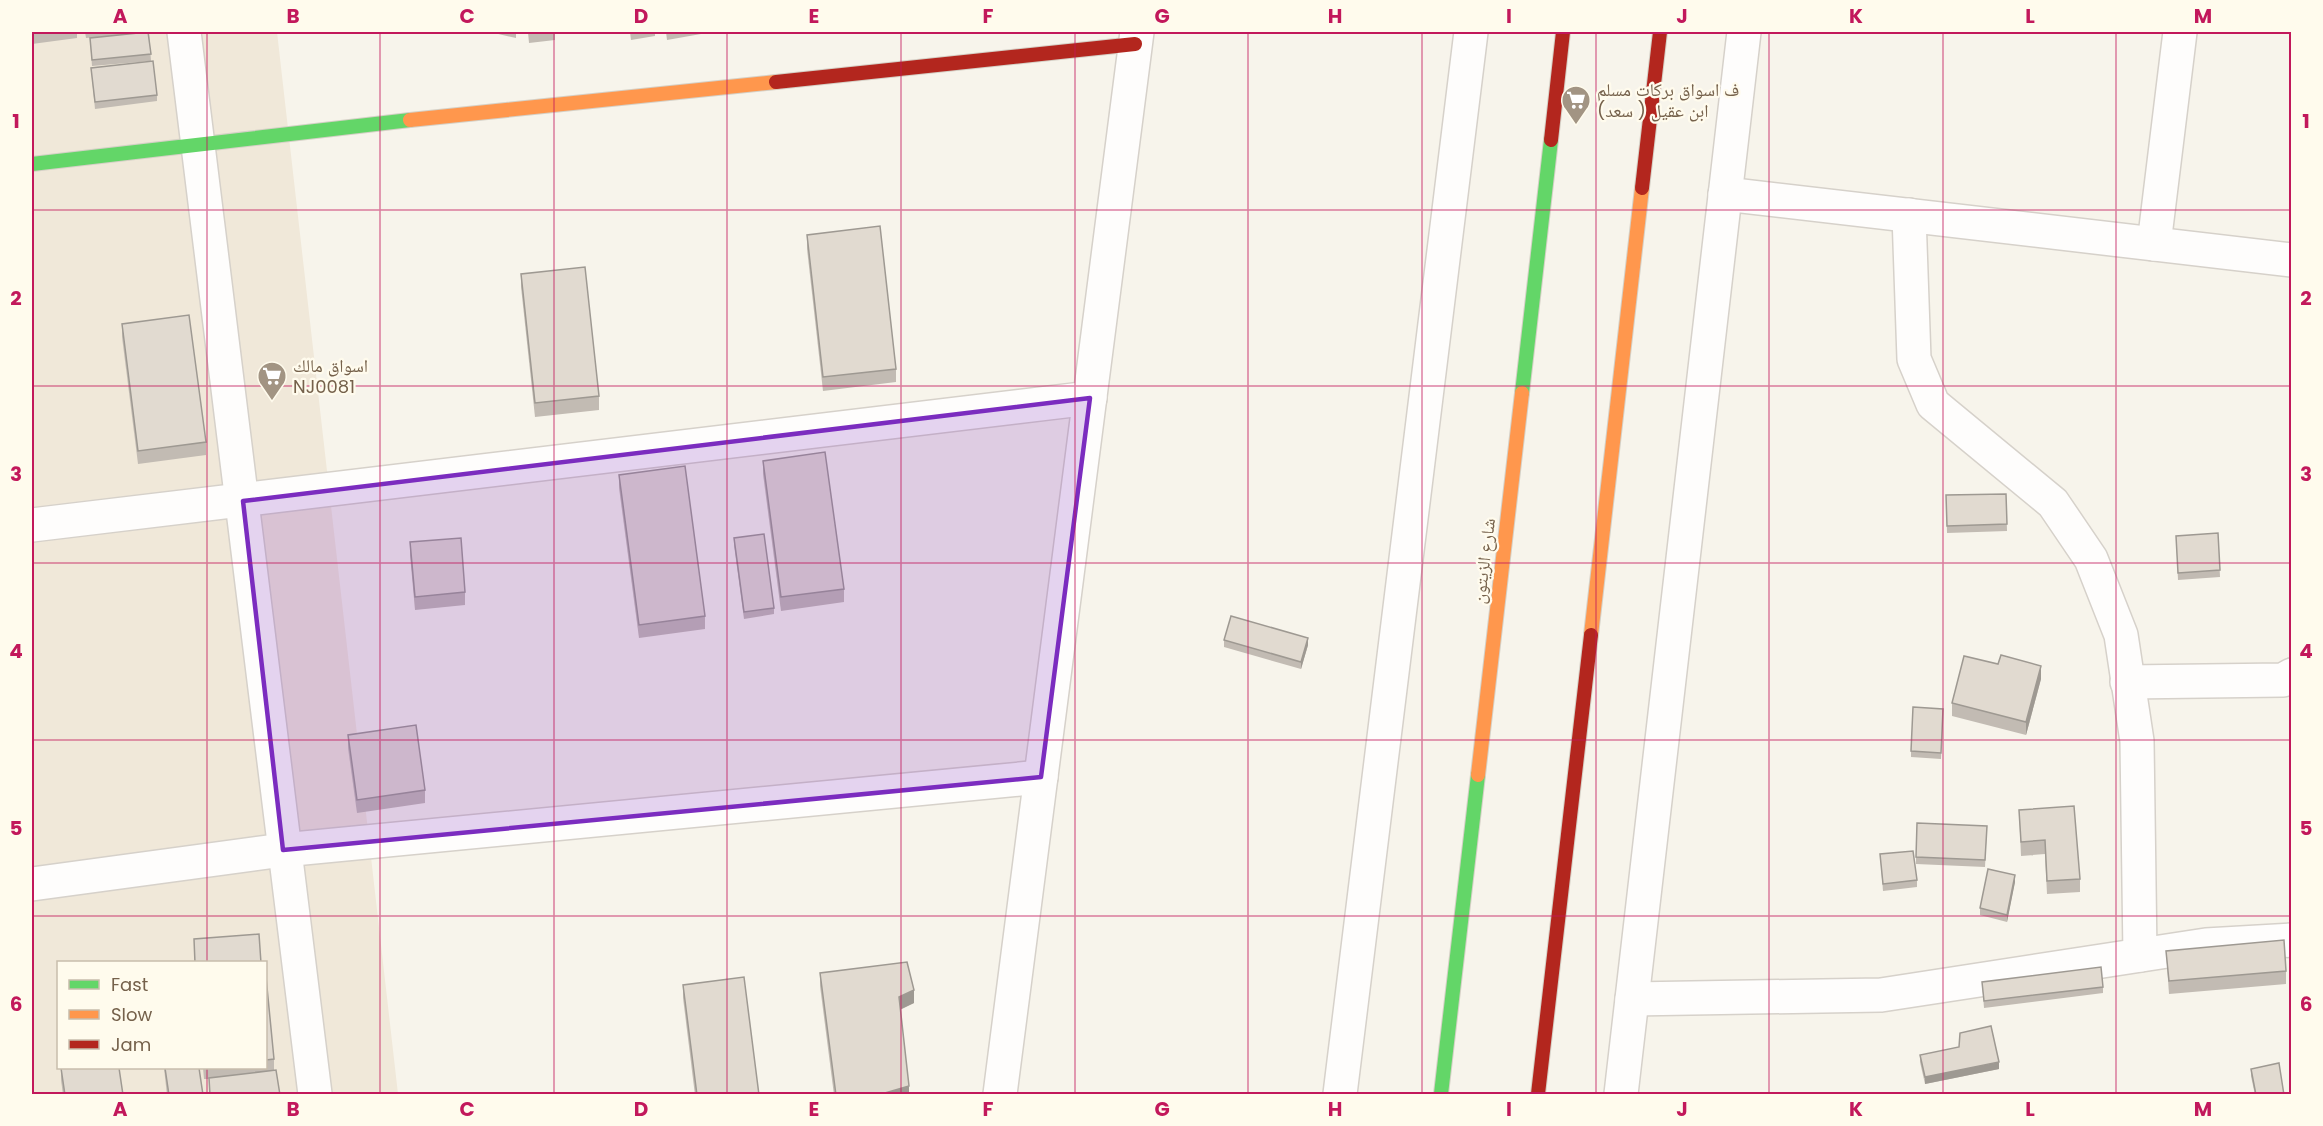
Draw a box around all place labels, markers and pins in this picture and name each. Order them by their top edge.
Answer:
place label: ف اسواق بركات مسلم ابن عقيل ( سعد) [1597,77,1739,123]
supermarket icon: ف اسواق بركات مسلم ابن عقيل ( سعد) [1560,84,1592,126]
place label: اسواق مالك NJ0081 [293,353,368,399]
supermarket icon: اسواق مالك NJ0081 [256,360,288,402]

